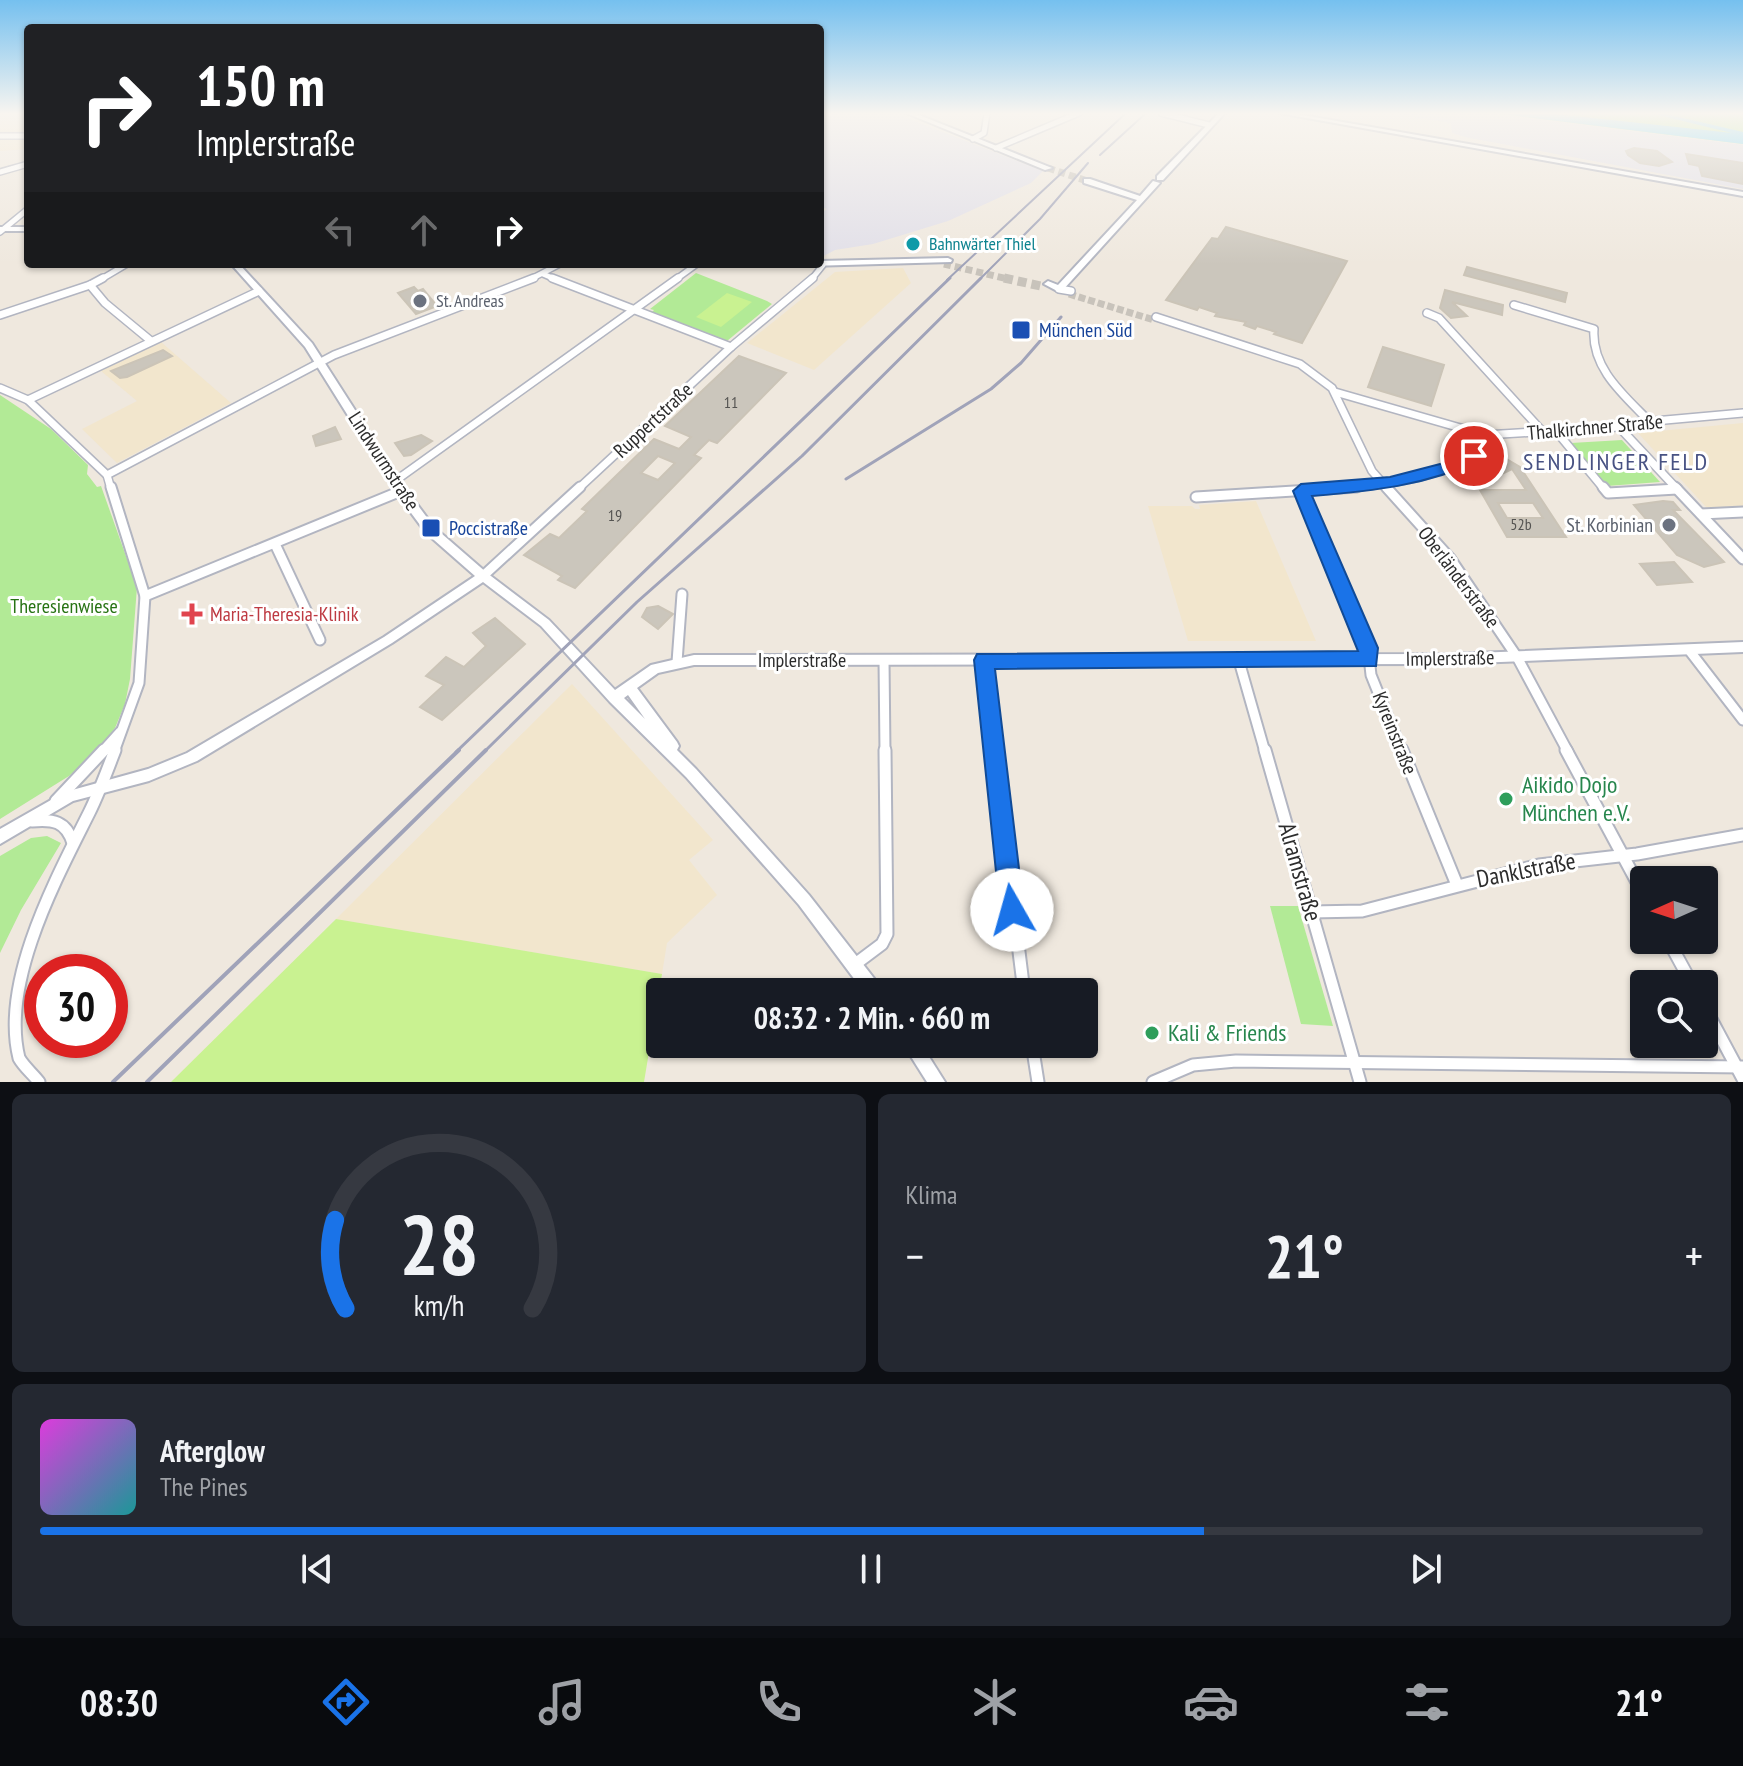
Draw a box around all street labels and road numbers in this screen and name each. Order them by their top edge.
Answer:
street label: Ruppertstraße [608,377,698,463]
street label: Lindwurmstraße [342,407,426,515]
street label: Thalkirchner Straße [1526,408,1664,446]
street label: Oberländerstraße [1412,521,1506,633]
street label: Implerstraße [1406,644,1494,672]
street label: Implerstraße [758,647,846,673]
street label: Kyreinstraße [1367,688,1423,778]
street label: Alramstraße [1272,819,1329,925]
street label: Danklstraße [1474,845,1578,894]

